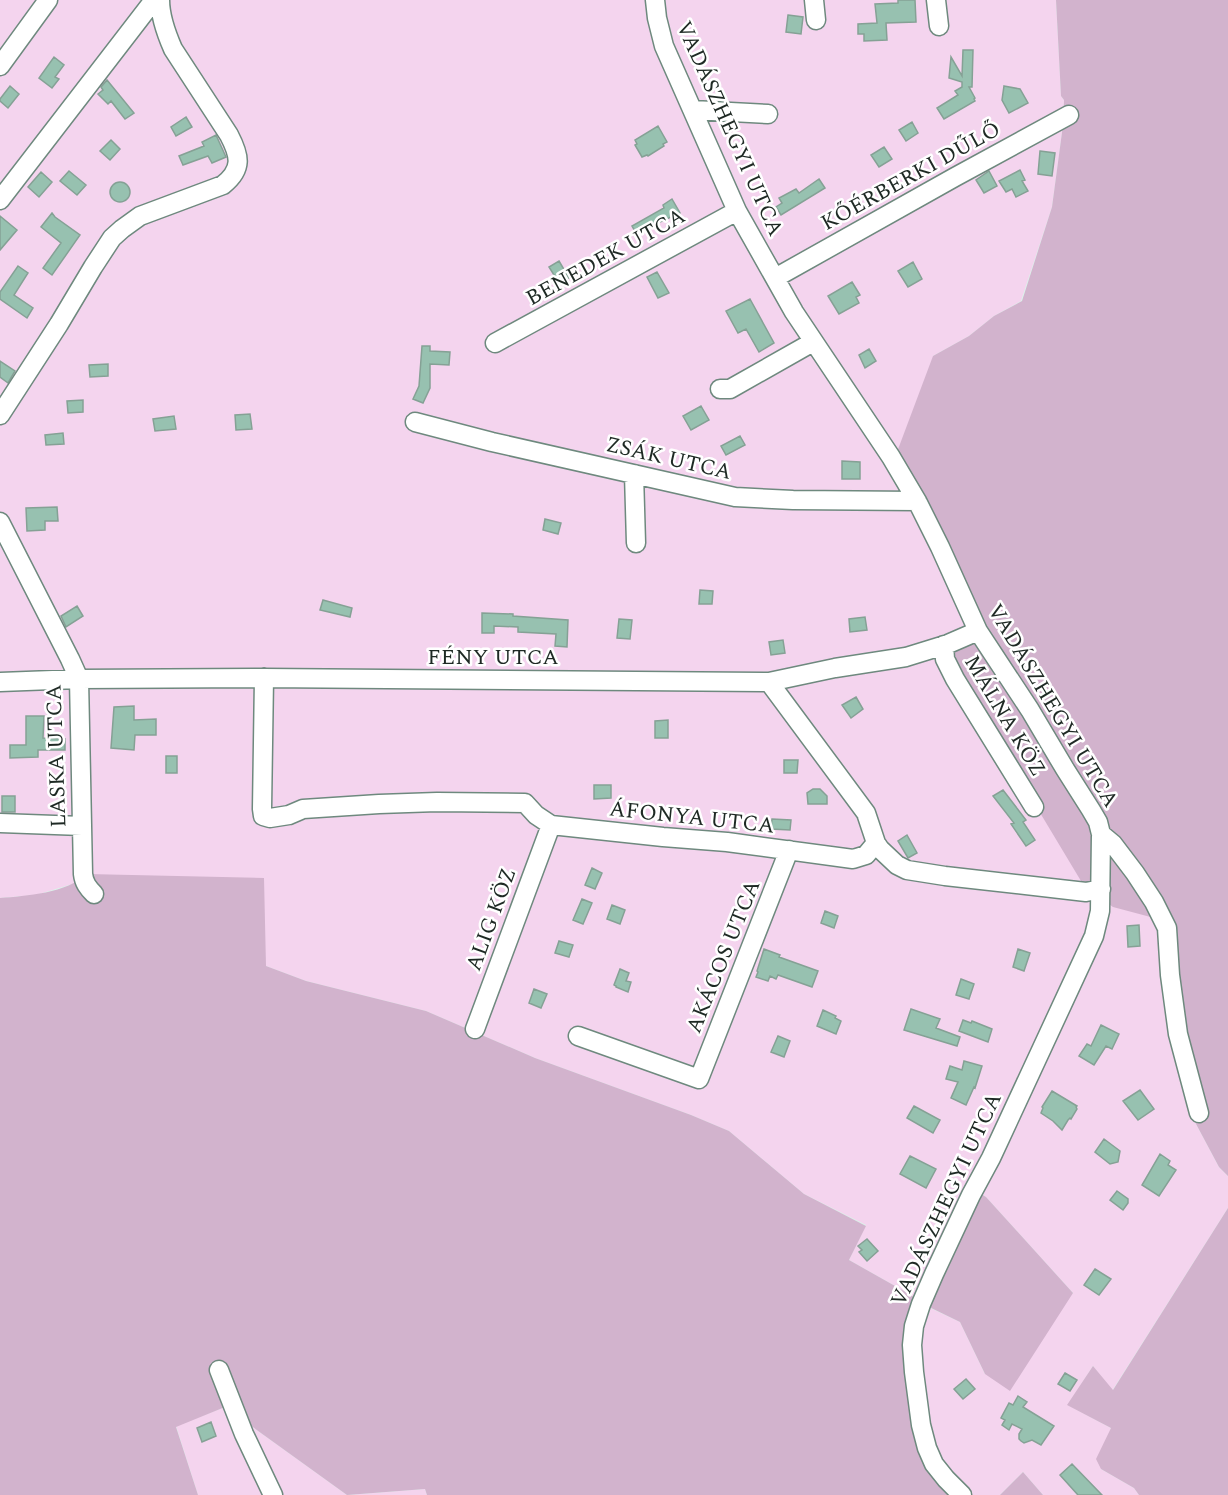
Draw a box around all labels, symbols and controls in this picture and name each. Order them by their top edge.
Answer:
street label: VADÁSZHEGYI UTCA [667,16,792,242]
street label: KŐÉRBERKI DŰLŐ [815,113,1007,239]
street label: BENEDEK UTCA [520,200,692,315]
street label: ZSÁK UTCA [603,428,735,489]
street label: VADÁSZHEGYI UTCA [979,598,1127,814]
street label: FÉNY UTCA [427,641,559,674]
street label: MÁLNA KÖZ [955,649,1054,783]
street label: LASKA UTCA [38,684,75,828]
street label: ÁFONYA UTCA [608,792,776,843]
street label: ALIG KÖZ [457,863,525,976]
street label: AKÁCOS UTCA [678,875,769,1038]
street label: VADÁSZHEGYI UTCA [882,1087,1010,1312]

